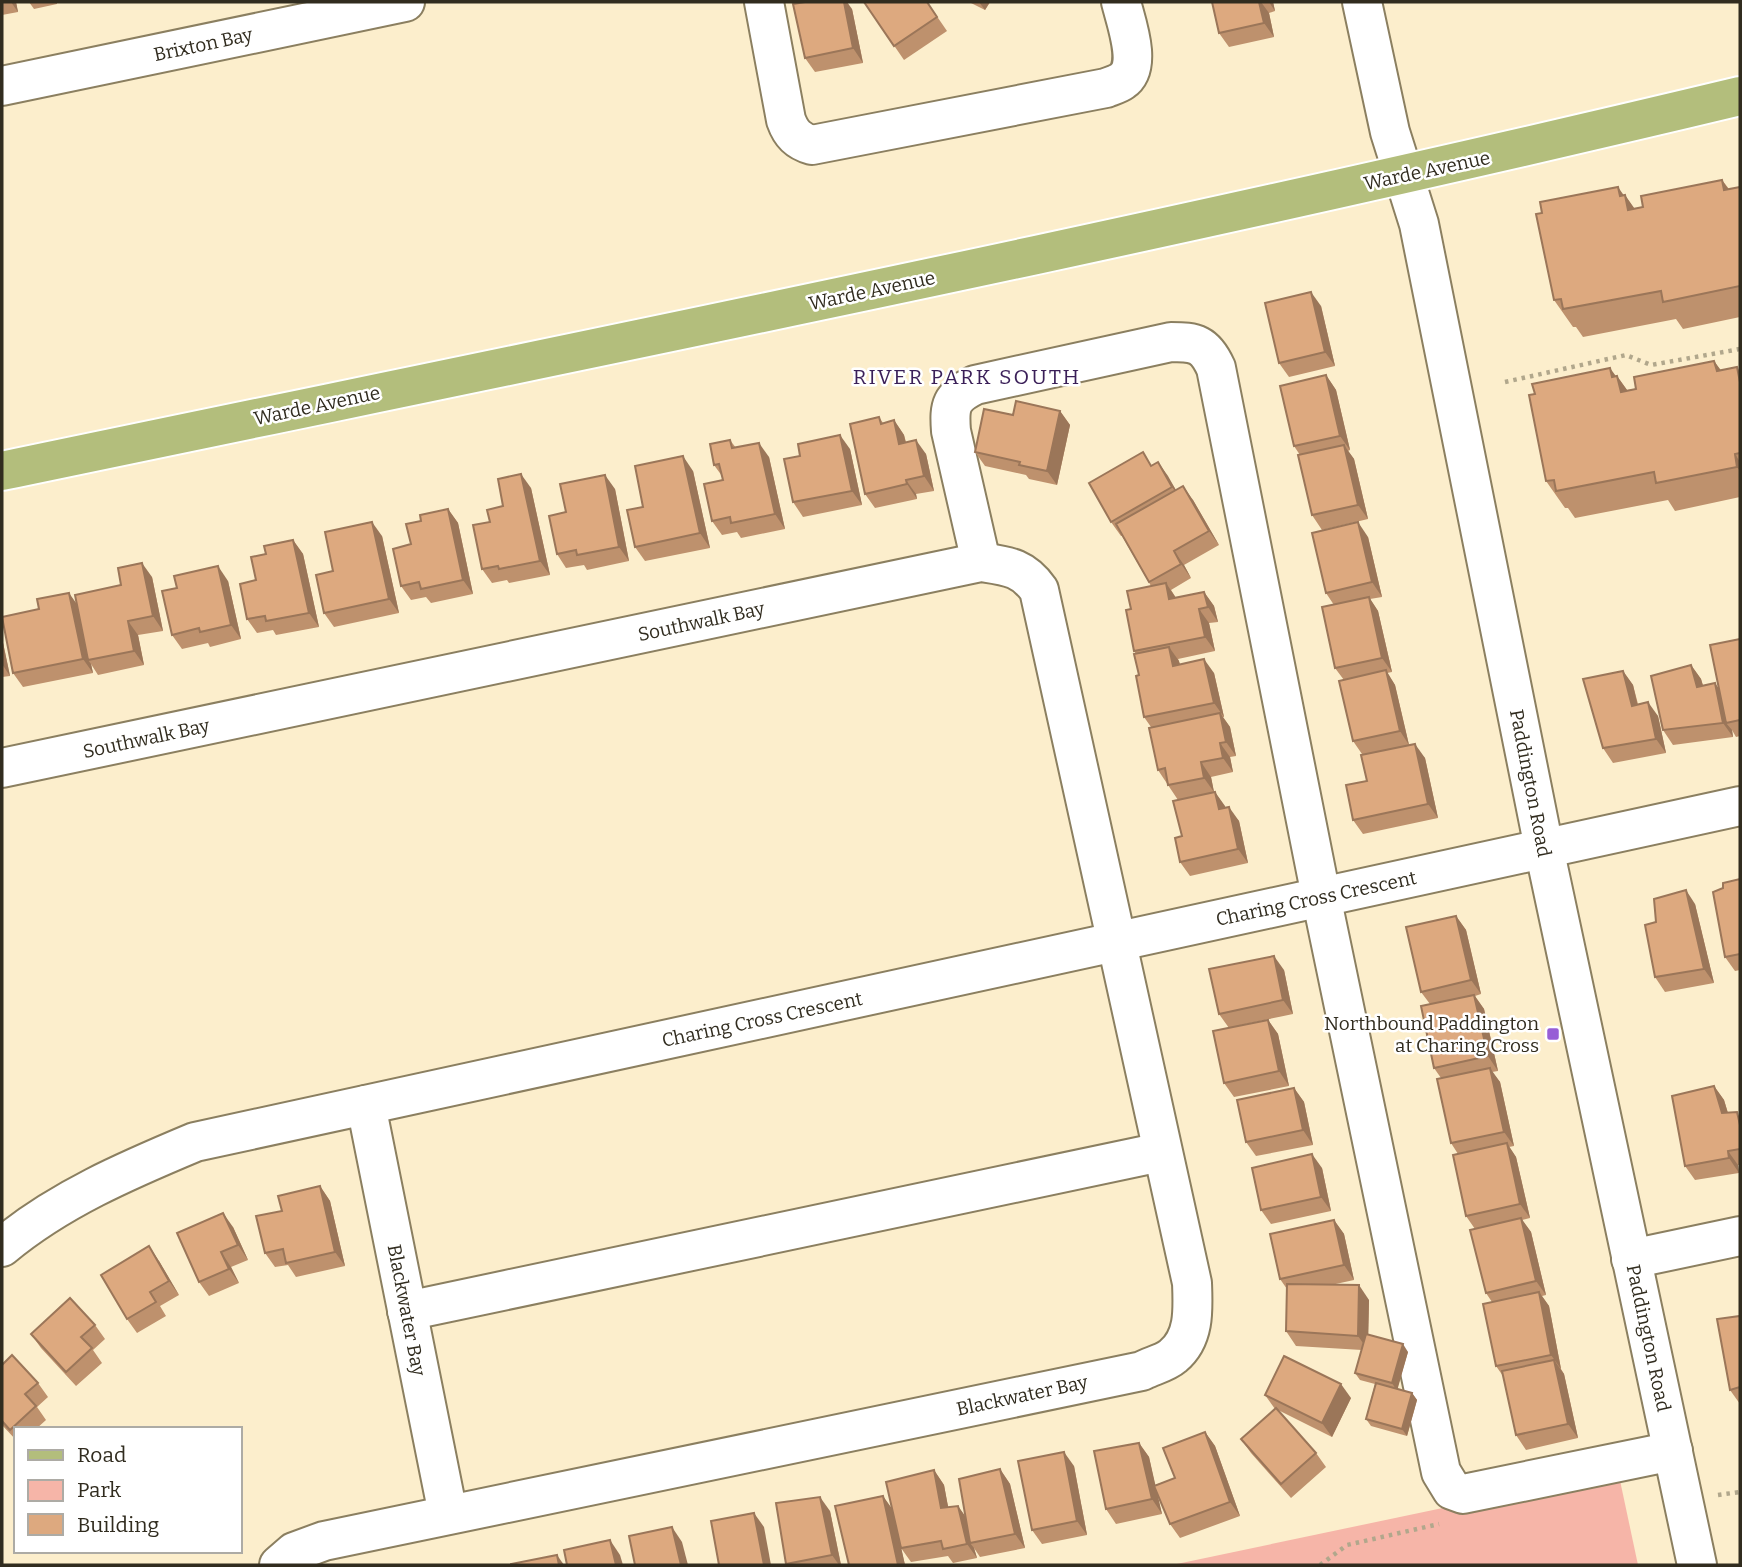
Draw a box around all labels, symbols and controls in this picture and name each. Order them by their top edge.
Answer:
street label: Brixton Bay [152,23,256,66]
street label: Warde Avenue [1362,146,1492,195]
street label: Warde Avenue [807,266,937,315]
district label: RIVER PARK SOUTH [853,364,1081,390]
street label: Warde Avenue [252,381,382,430]
street label: Southwalk Bay [636,597,767,646]
street label: Paddington Road [1505,707,1556,859]
street label: Southwalk Bay [81,714,212,763]
street label: Charing Cross Crescent [1214,866,1419,931]
street label: Charing Cross Crescent [660,987,865,1052]
place label: Northbound Paddington at Charing Cross [1324,1012,1539,1057]
marker: Northbound Paddington at Charing Cross [1545,1026,1561,1042]
street label: Blackwater Bay [382,1242,431,1379]
street label: Paddington Road [1622,1262,1675,1414]
street label: Blackwater Bay [954,1370,1091,1421]
legend [14,1427,242,1553]
text: Road [77,1442,126,1468]
text: Park [77,1477,121,1503]
text: Building [77,1512,160,1538]

